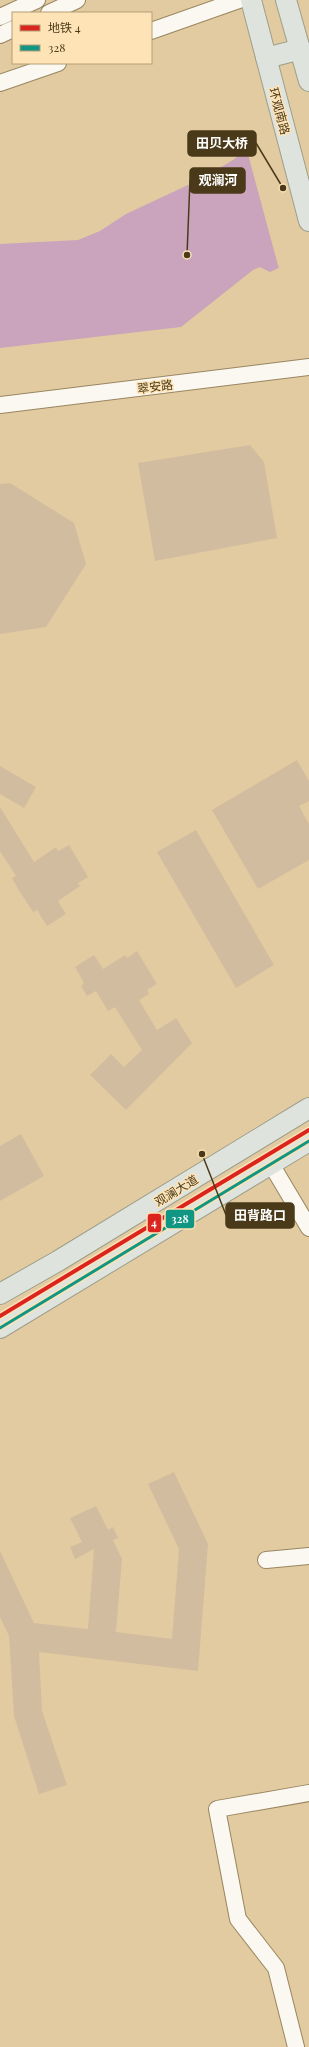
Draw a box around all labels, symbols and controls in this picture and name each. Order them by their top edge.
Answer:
legend [12,12,152,64]
text: 地铁 4 [48,19,81,35]
text: 328 [48,39,65,55]
street label: 环观南路 [266,86,294,136]
callout: 田贝大桥 [188,131,256,156]
text: 田贝大桥 [196,134,248,151]
callout: 观澜河 [190,168,245,193]
text: 观澜河 [198,171,238,188]
street label: 翠安路 [136,376,174,396]
street label: 观澜大道 [151,1171,201,1209]
callout: 田背路口 [226,1203,294,1228]
text: 田背路口 [234,1206,286,1223]
line badge: 328 [165,1209,195,1229]
text: 328 [171,1211,189,1226]
line badge: 4 [147,1213,162,1233]
text: 4 [151,1215,157,1230]

